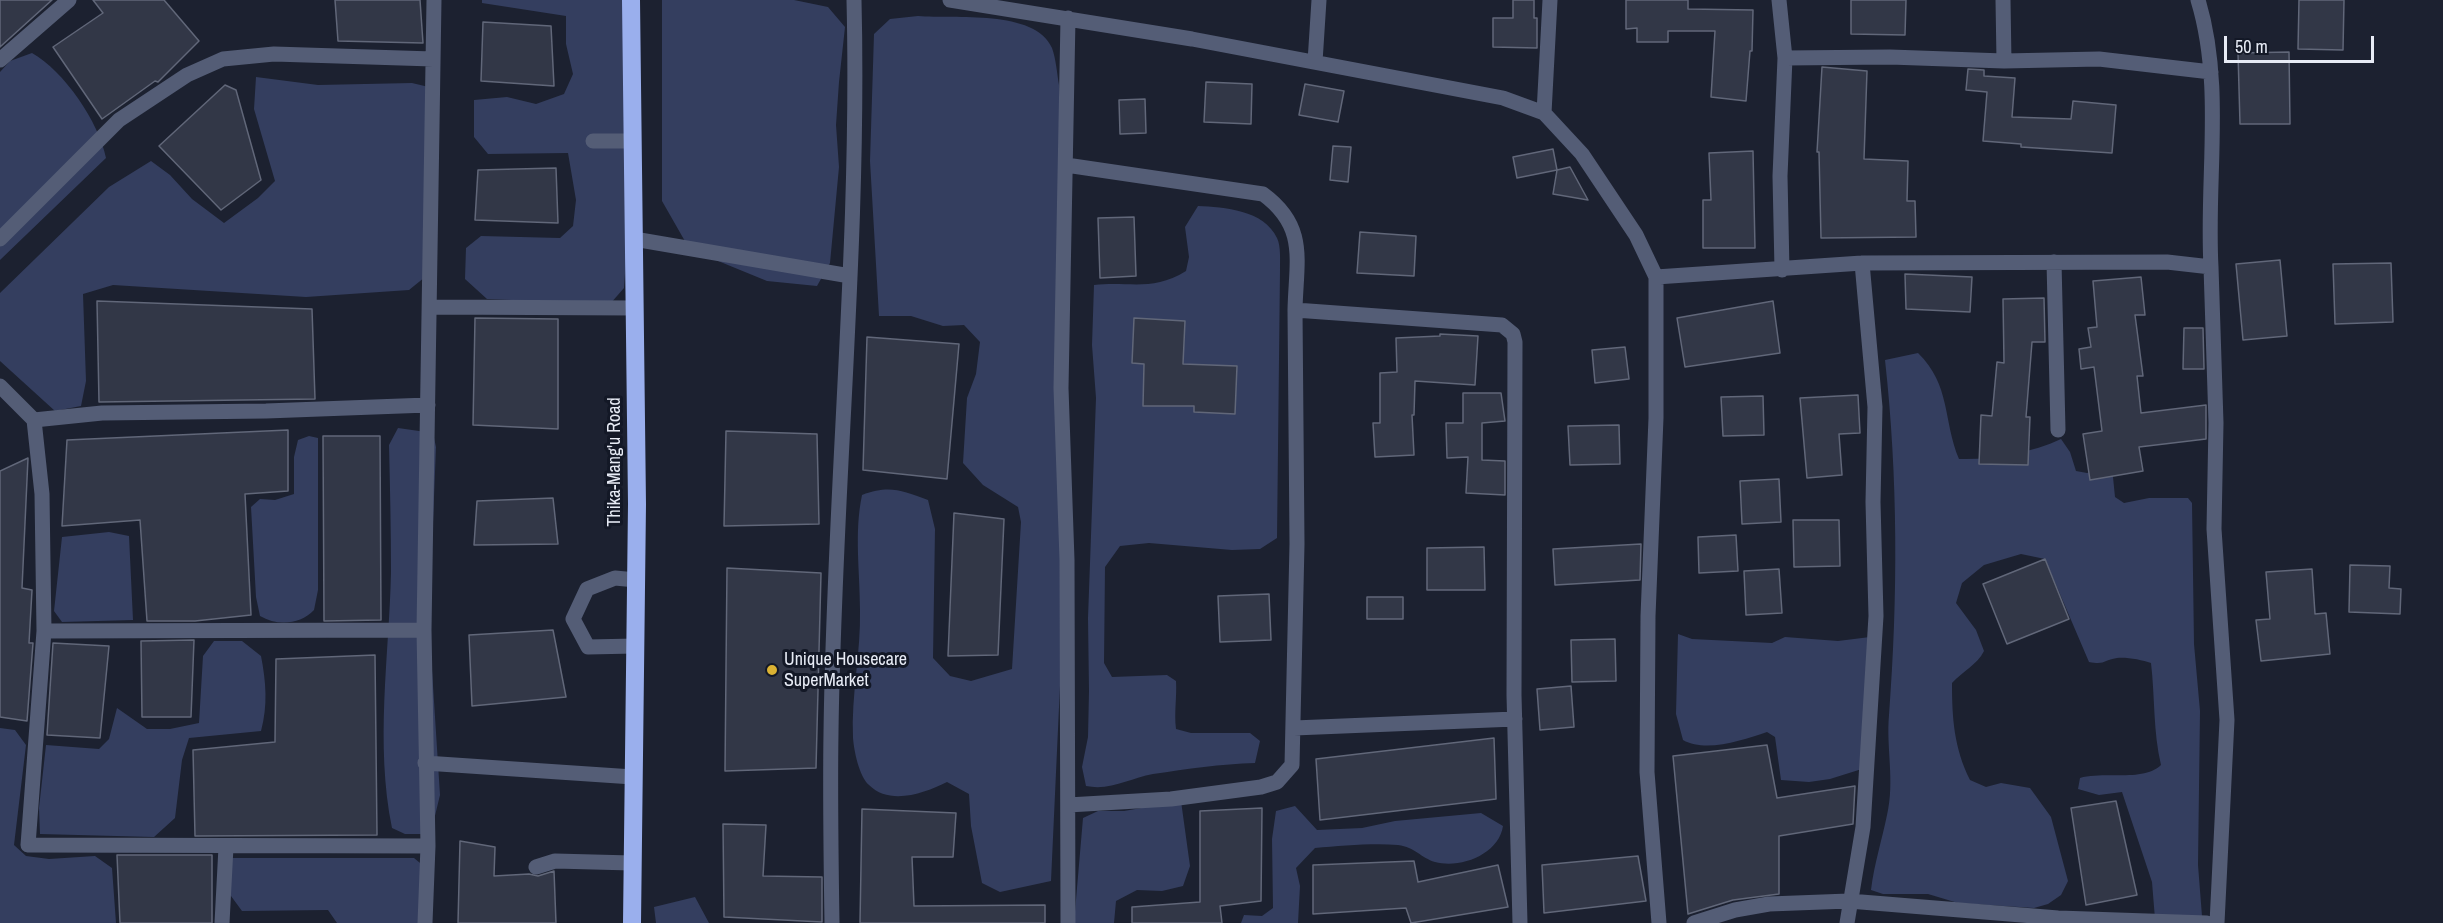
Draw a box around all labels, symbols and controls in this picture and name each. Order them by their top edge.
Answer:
scale bar [2227,24,2377,62]
text: 50 m [2235,34,2268,59]
street label: Thika-Mang'u Road [604,397,626,527]
place label: Unique Housecare SuperMarket [784,649,907,692]
marker: Unique Housecare SuperMarket [765,663,779,677]

